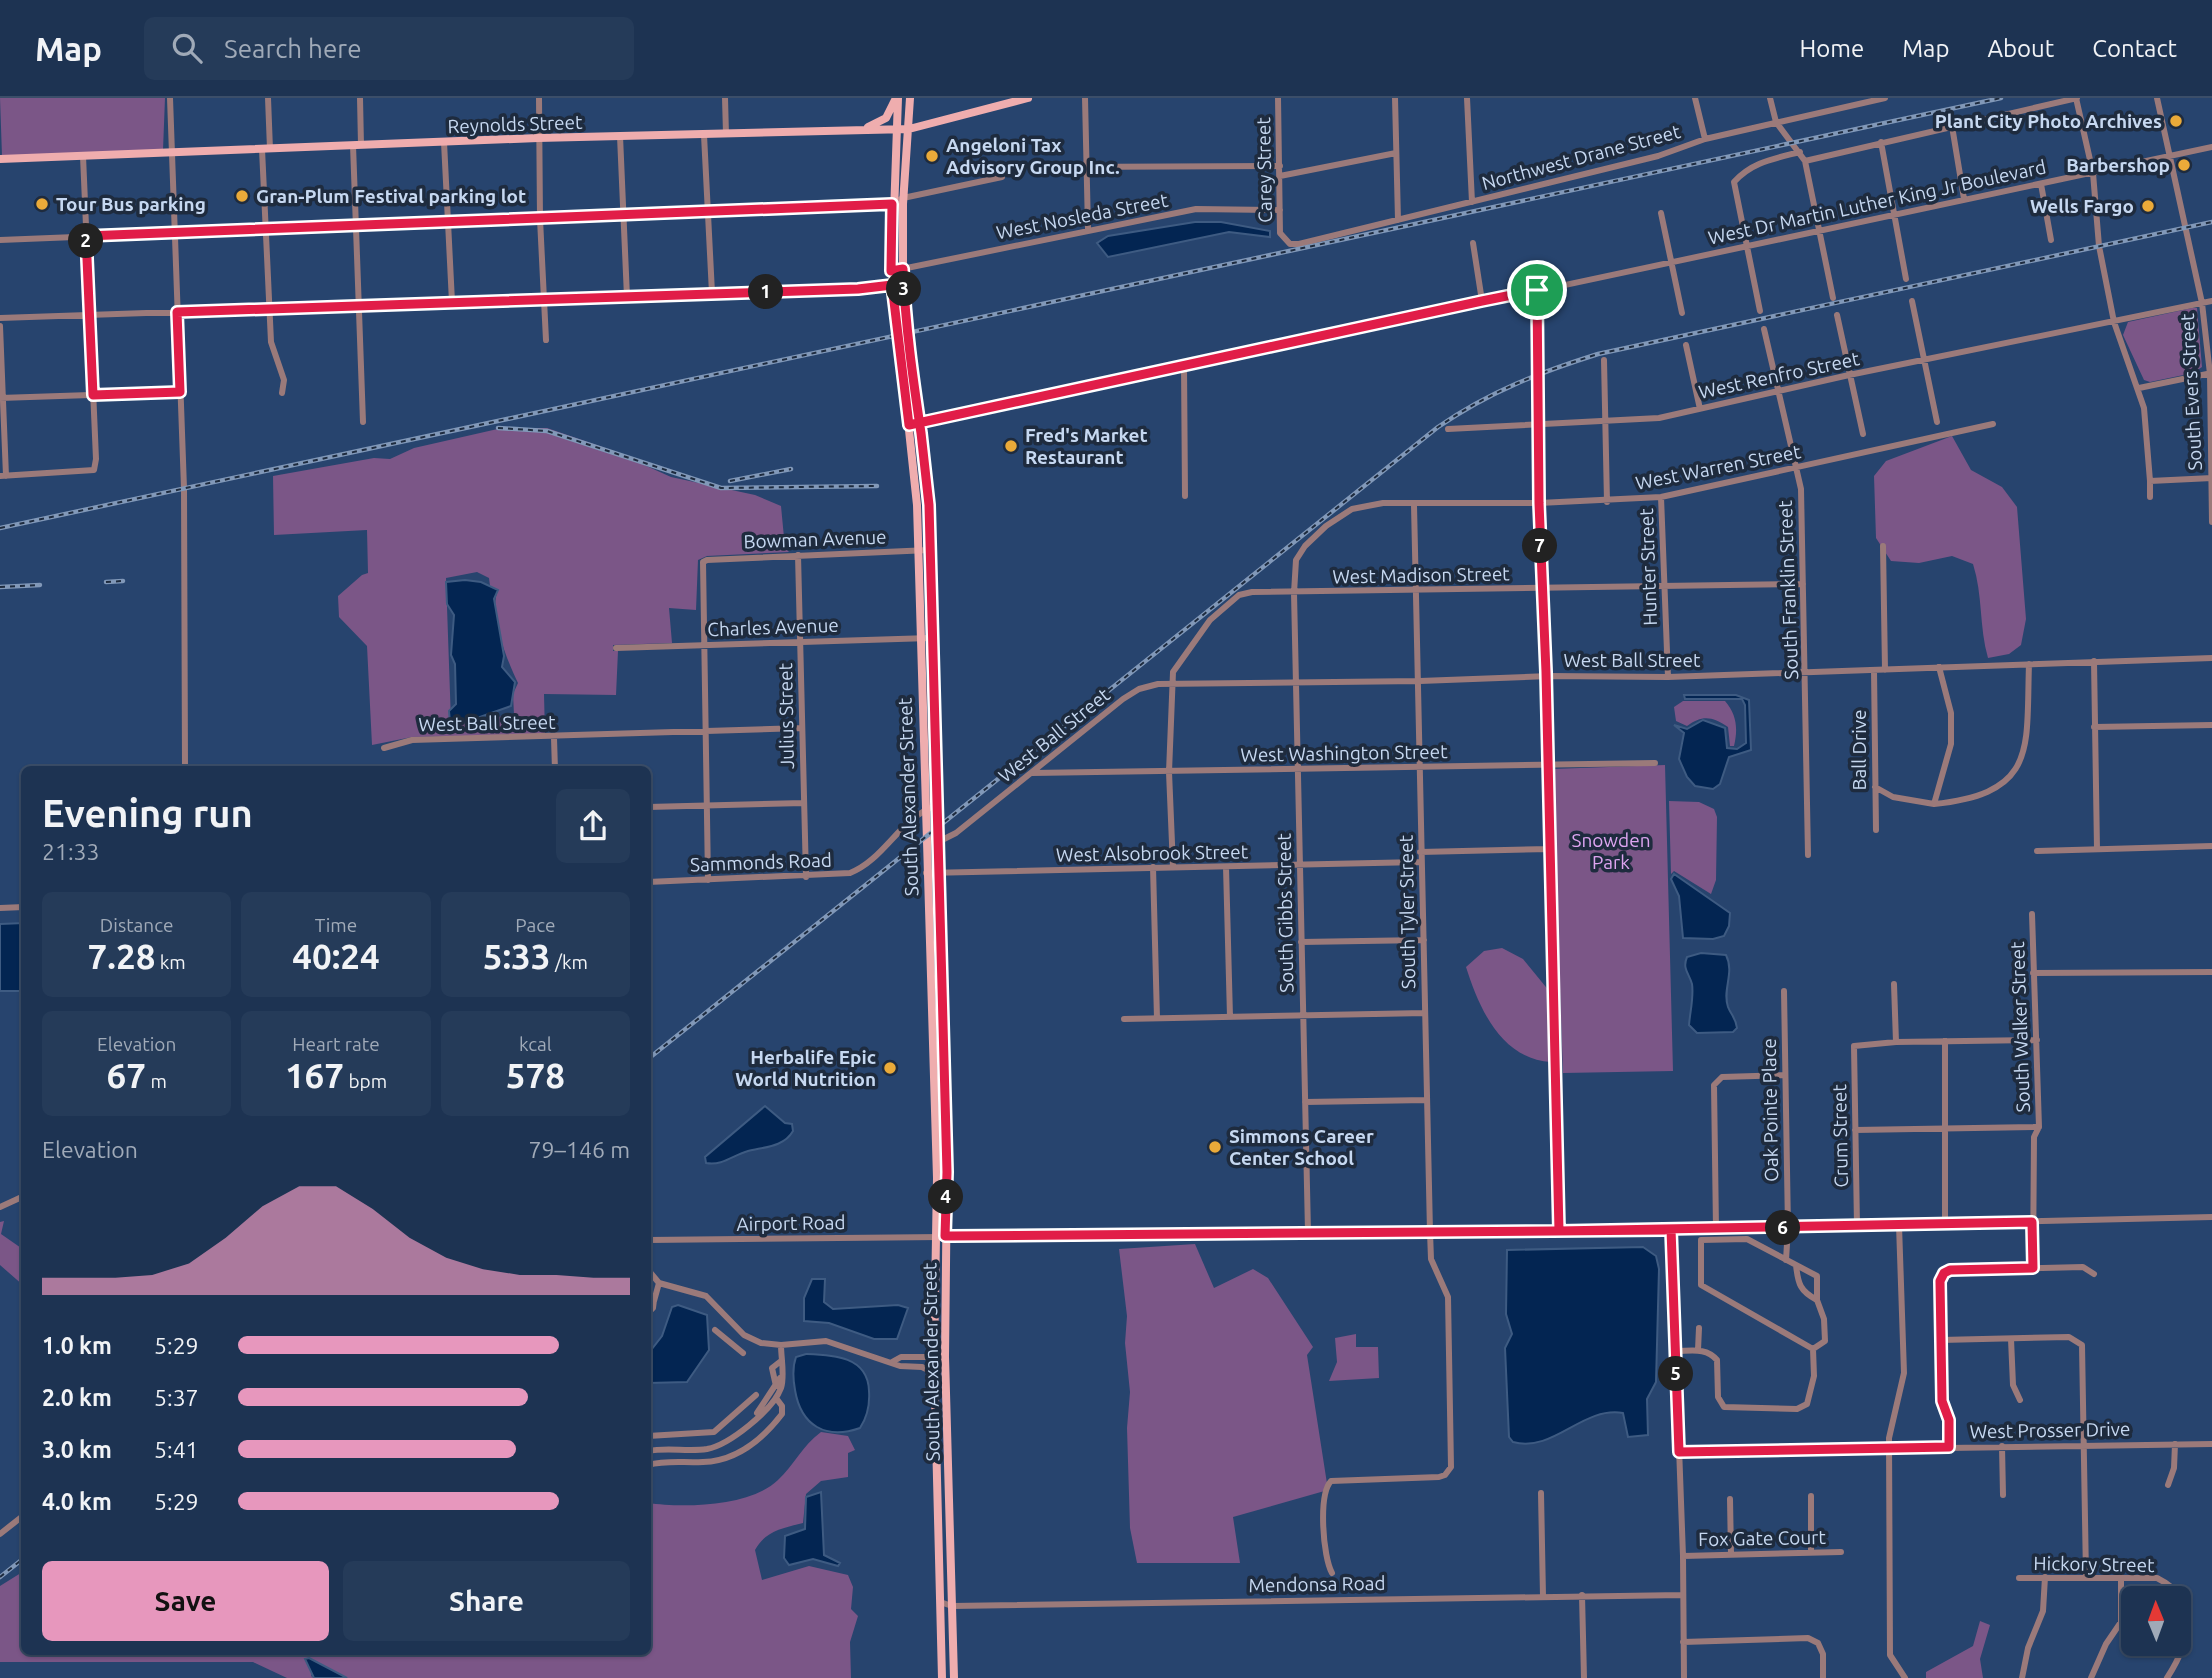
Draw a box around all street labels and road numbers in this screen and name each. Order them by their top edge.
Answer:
street label: Reynolds Street [447,111,583,137]
street label: Carey Street [1252,116,1276,223]
street label: Northwest Drane Street [1479,120,1683,194]
street label: West Dr Martin Luther King Jr Boulevard [1706,155,2048,249]
street label: West Nosleda Street [994,188,1170,243]
street label: South Evers Street [2176,312,2206,471]
street label: West Renfro Street [1697,347,1862,403]
street label: West Warren Street [1633,440,1803,494]
street label: South Franklin Street [1774,499,1802,680]
street label: Hunter Street [1635,507,1661,626]
street label: Bowman Avenue [743,526,887,552]
street label: West Madison Street [1332,562,1510,588]
street label: Charles Avenue [707,614,839,640]
street label: West Ball Street [1563,649,1701,671]
street label: Julius Street [774,662,798,769]
street label: West Ball Street [994,683,1115,787]
street label: South Alexander Street [894,697,922,897]
street label: Ball Drive [1848,709,1870,791]
street label: West Ball Street [418,711,556,735]
street label: West Washington Street [1240,740,1448,766]
street label: South Gibbs Street [1273,832,1297,993]
street label: South Tyler Street [1395,834,1419,989]
street label: West Alsobrook Street [1056,840,1249,866]
street label: Sammonds Road [690,849,832,875]
street label: South Walker Street [2006,941,2034,1113]
street label: Oak Pointe Place [1758,1038,1782,1182]
street label: Crum Street [1828,1084,1852,1188]
street label: Airport Road [736,1211,846,1235]
street label: South Alexander Street [918,1262,944,1462]
street label: West Prosser Drive [1969,1418,2131,1442]
street label: Fox Gate Court [1698,1526,1827,1550]
street label: Hickory Street [2033,1552,2155,1576]
street label: Mendonsa Road [1248,1572,1386,1596]

